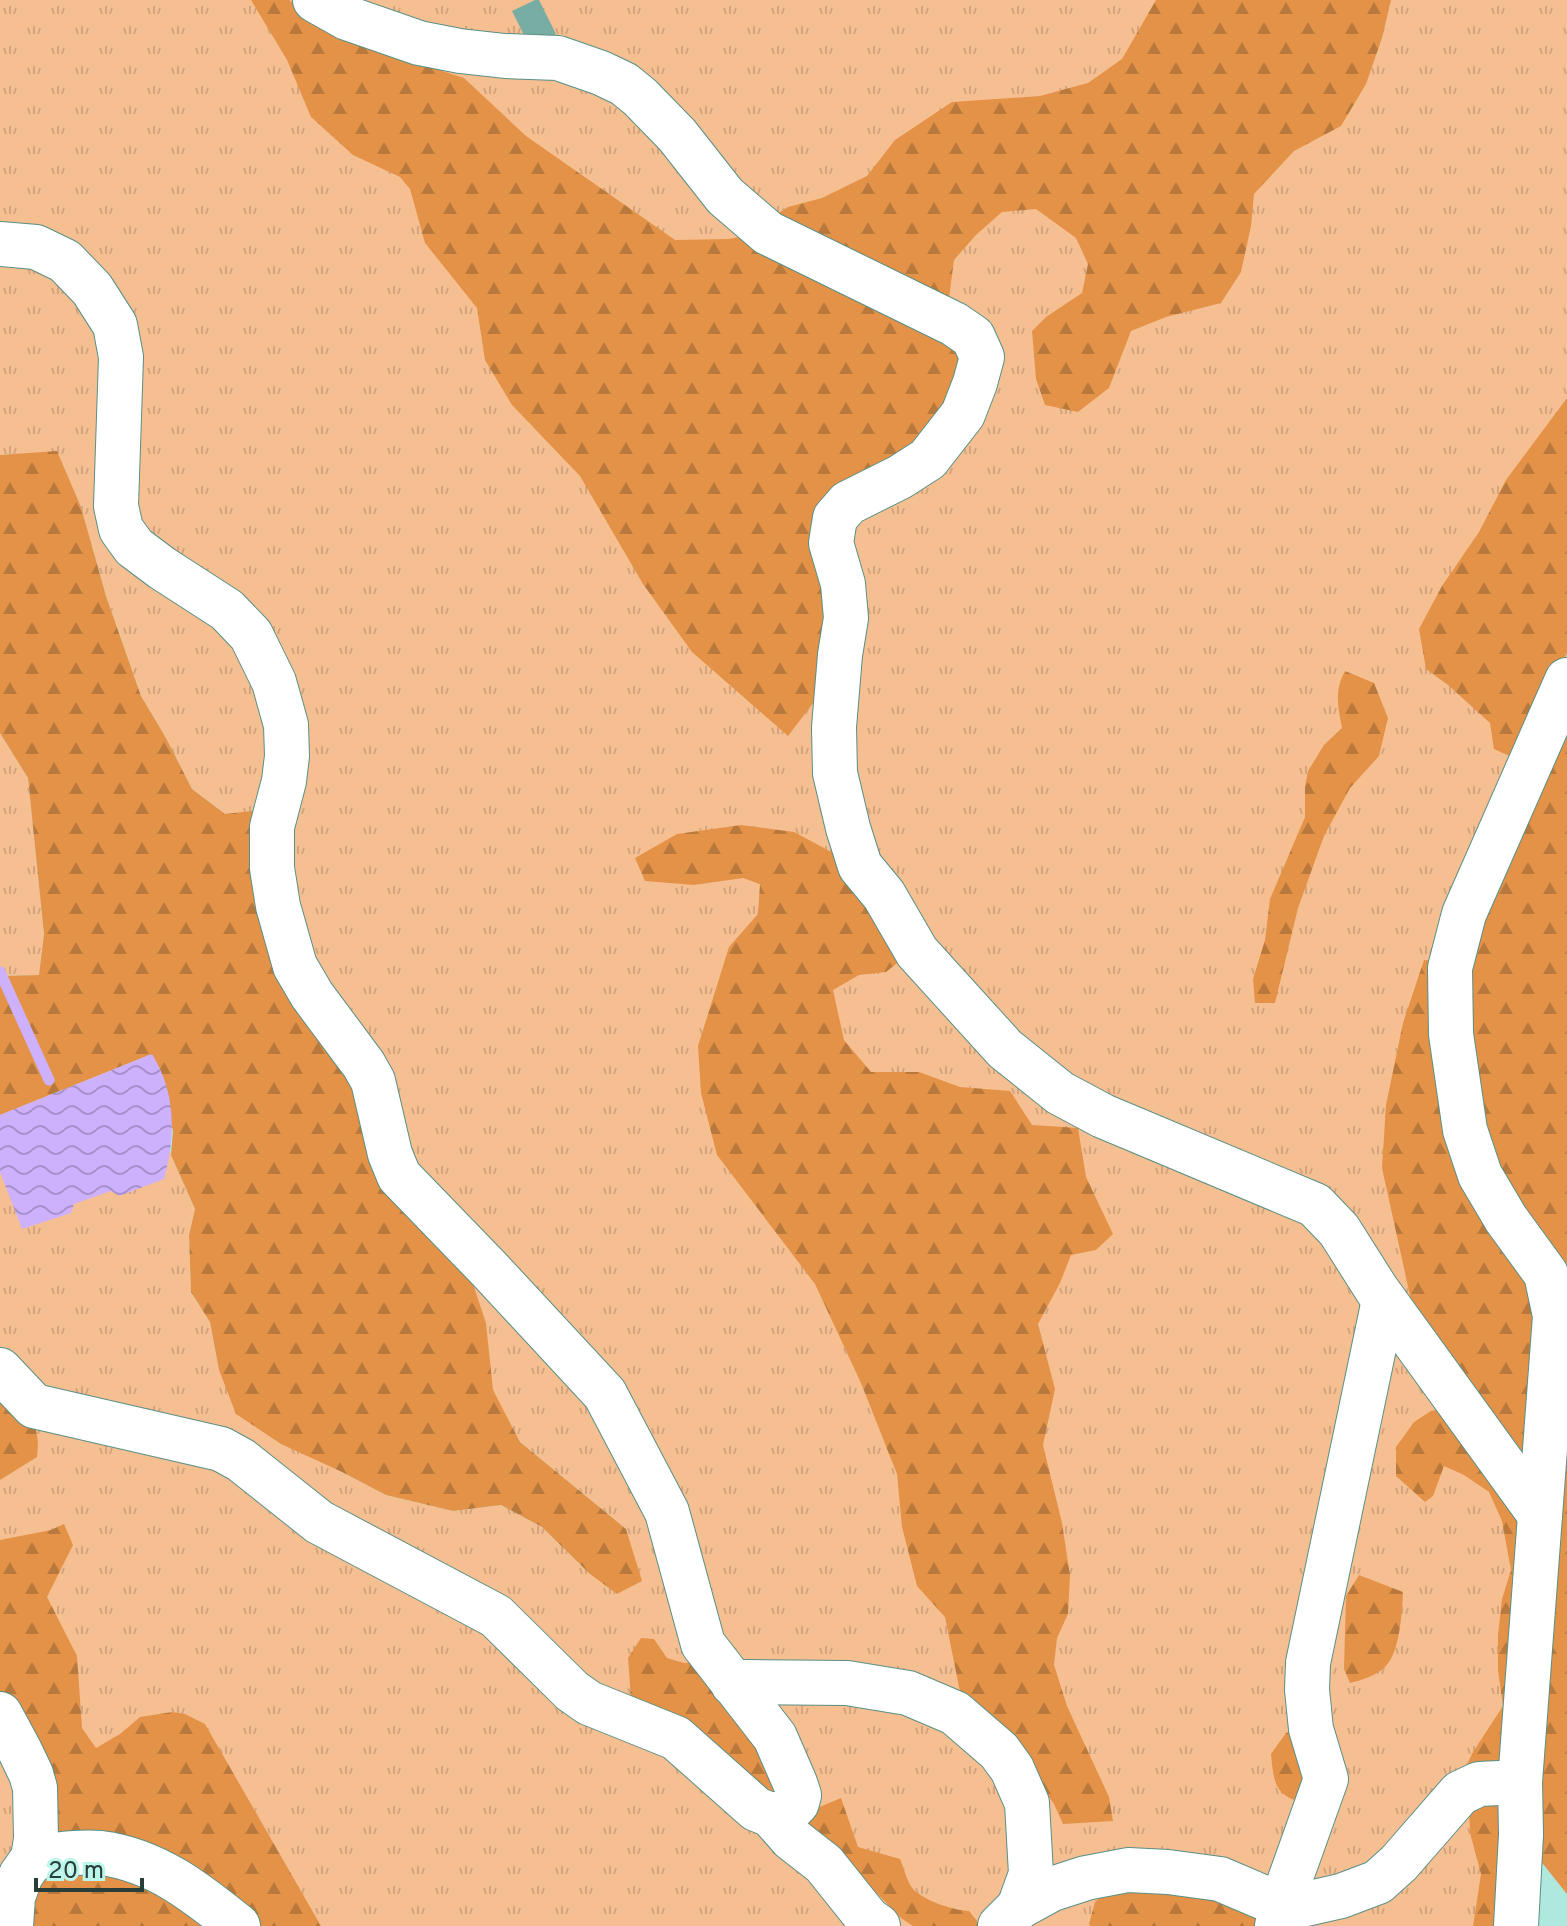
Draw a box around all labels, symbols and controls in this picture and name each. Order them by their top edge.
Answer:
scale bar [36,1842,142,1892]
text: 20 m [48,1857,104,1887]

